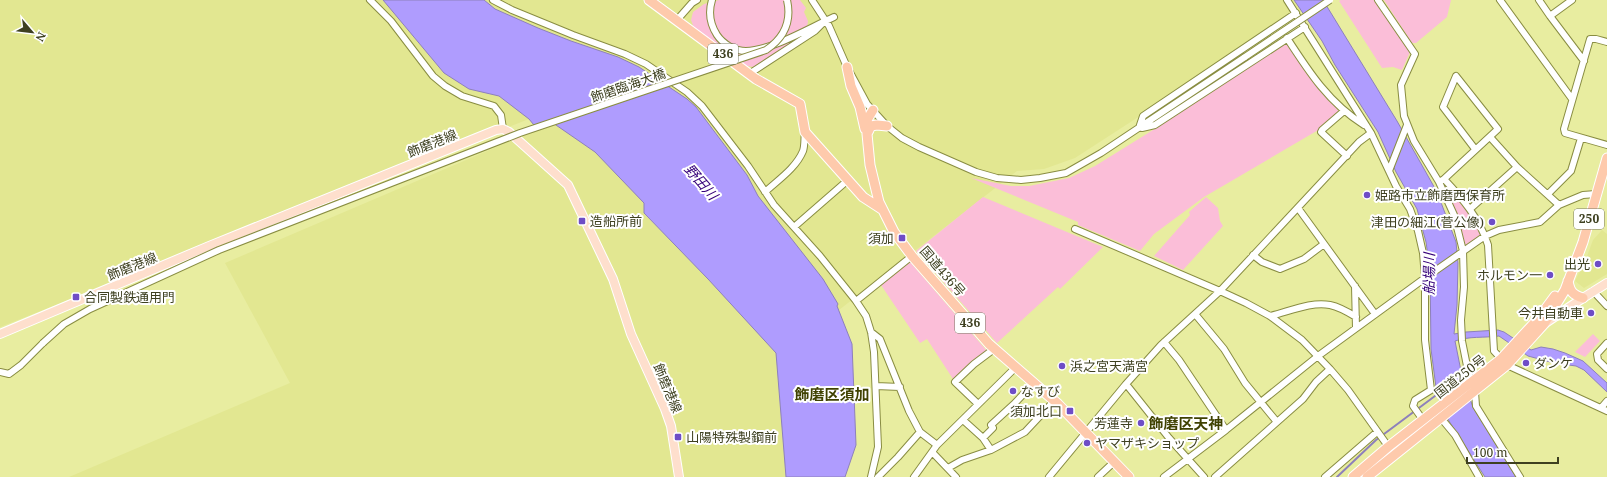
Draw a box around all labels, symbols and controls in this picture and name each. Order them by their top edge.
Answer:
north arrow [12,12,52,52]
text: N [32,30,50,45]
road number: 436 [708,44,738,64]
street label: 飾磨臨海大橋 [588,64,668,106]
street label: 飾磨港線 [405,125,459,161]
water label: 野田川 [680,160,724,205]
place label: 姫路市立飾磨西保育所 [1375,186,1505,204]
marker: 姫路市立飾磨西保育所 [1362,190,1372,200]
road number: 250 [1574,209,1604,229]
place label: 造船所前 [590,212,642,230]
place label: 津田の細江(菅公像) [1371,213,1484,231]
marker: 造船所前 [577,216,587,226]
marker: 津田の細江(菅公像) [1487,217,1497,227]
place label: 須加 [868,229,894,247]
marker: 須加 [897,233,907,243]
street label: 国道436号 [916,242,970,300]
street label: 飾磨港線 [105,248,159,284]
water label: 船場川 [1419,251,1438,295]
place label: 出光 [1564,255,1590,273]
marker: 出光 [1593,259,1603,269]
place label: ホルモン一 [1477,266,1542,284]
marker: ホルモン一 [1545,270,1555,280]
place label: 合同製鉄通用門 [84,288,175,306]
marker: 合同製鉄通用門 [71,292,81,302]
place label: 今井自動車 [1518,304,1583,322]
marker: 今井自動車 [1586,308,1596,318]
road number: 436 [955,313,985,333]
street label: 国道250号 [1430,350,1490,402]
place label: ダンケ [1534,354,1573,372]
place label: 浜之宮天満宮 [1070,357,1148,375]
marker: ダンケ [1521,358,1531,368]
street label: 飾磨港線 [650,361,686,415]
marker: 浜之宮天満宮 [1057,361,1067,371]
place label: なすび [1021,382,1060,400]
district label: 飾磨区須加 [794,384,870,404]
marker: なすび [1008,386,1018,396]
place label: 須加北口 [1010,402,1062,420]
marker: 須加北口 [1065,406,1075,416]
district label: 飾磨区天神 [1148,413,1224,433]
place label: 芳蓮寺 [1094,414,1133,432]
marker: 芳蓮寺 [1136,418,1146,428]
place label: 山陽特殊製鋼前 [686,428,777,446]
marker: 山陽特殊製鋼前 [673,432,683,442]
place label: ヤマザキショップ [1095,434,1199,452]
marker: ヤマザキショップ [1082,438,1092,448]
scale bar [1467,439,1558,465]
text: 100 m [1473,444,1508,461]

